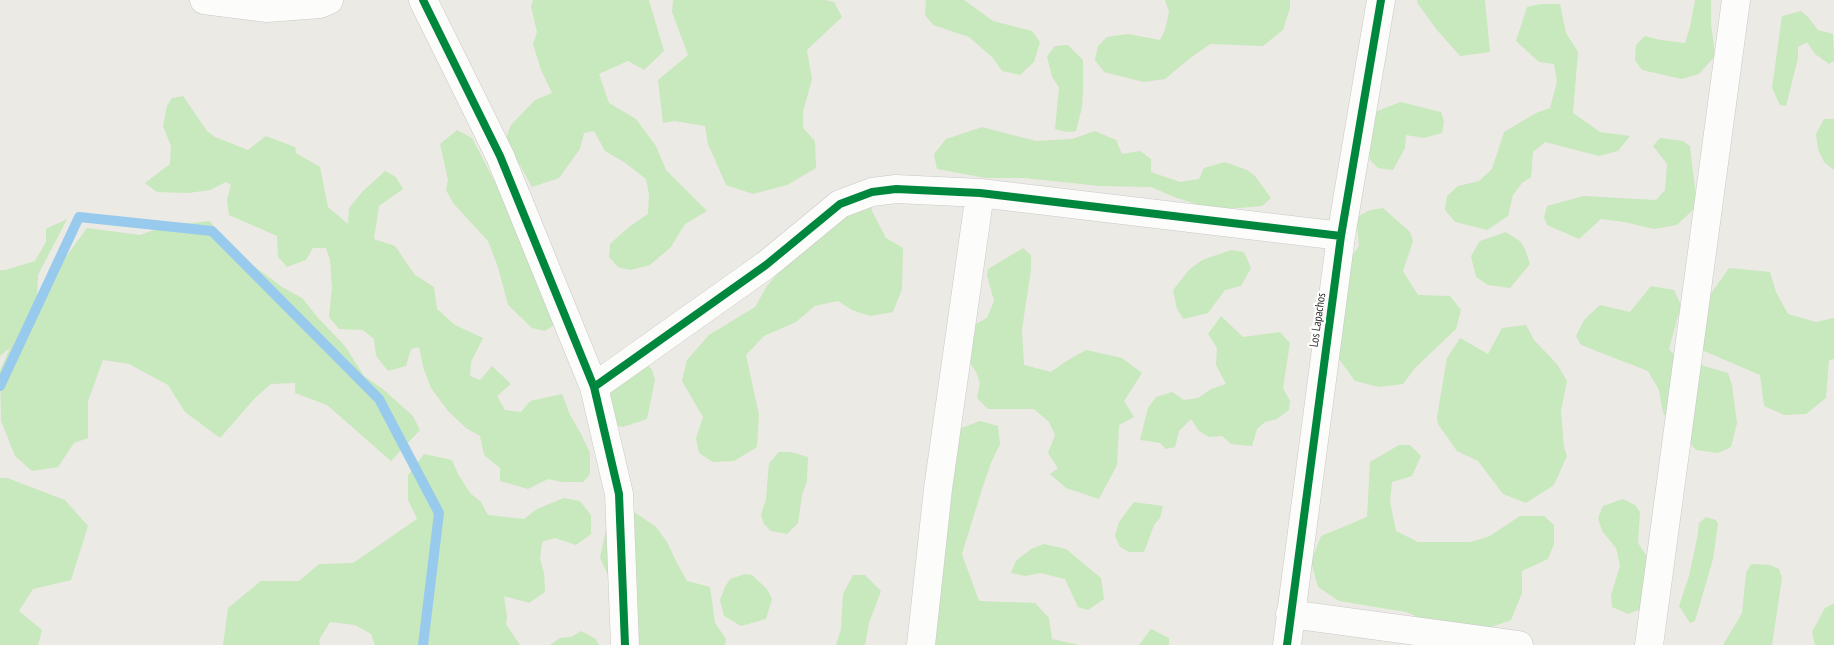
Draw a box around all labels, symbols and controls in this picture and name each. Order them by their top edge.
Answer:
street label: Los Lapachos [1307,292,1329,348]

